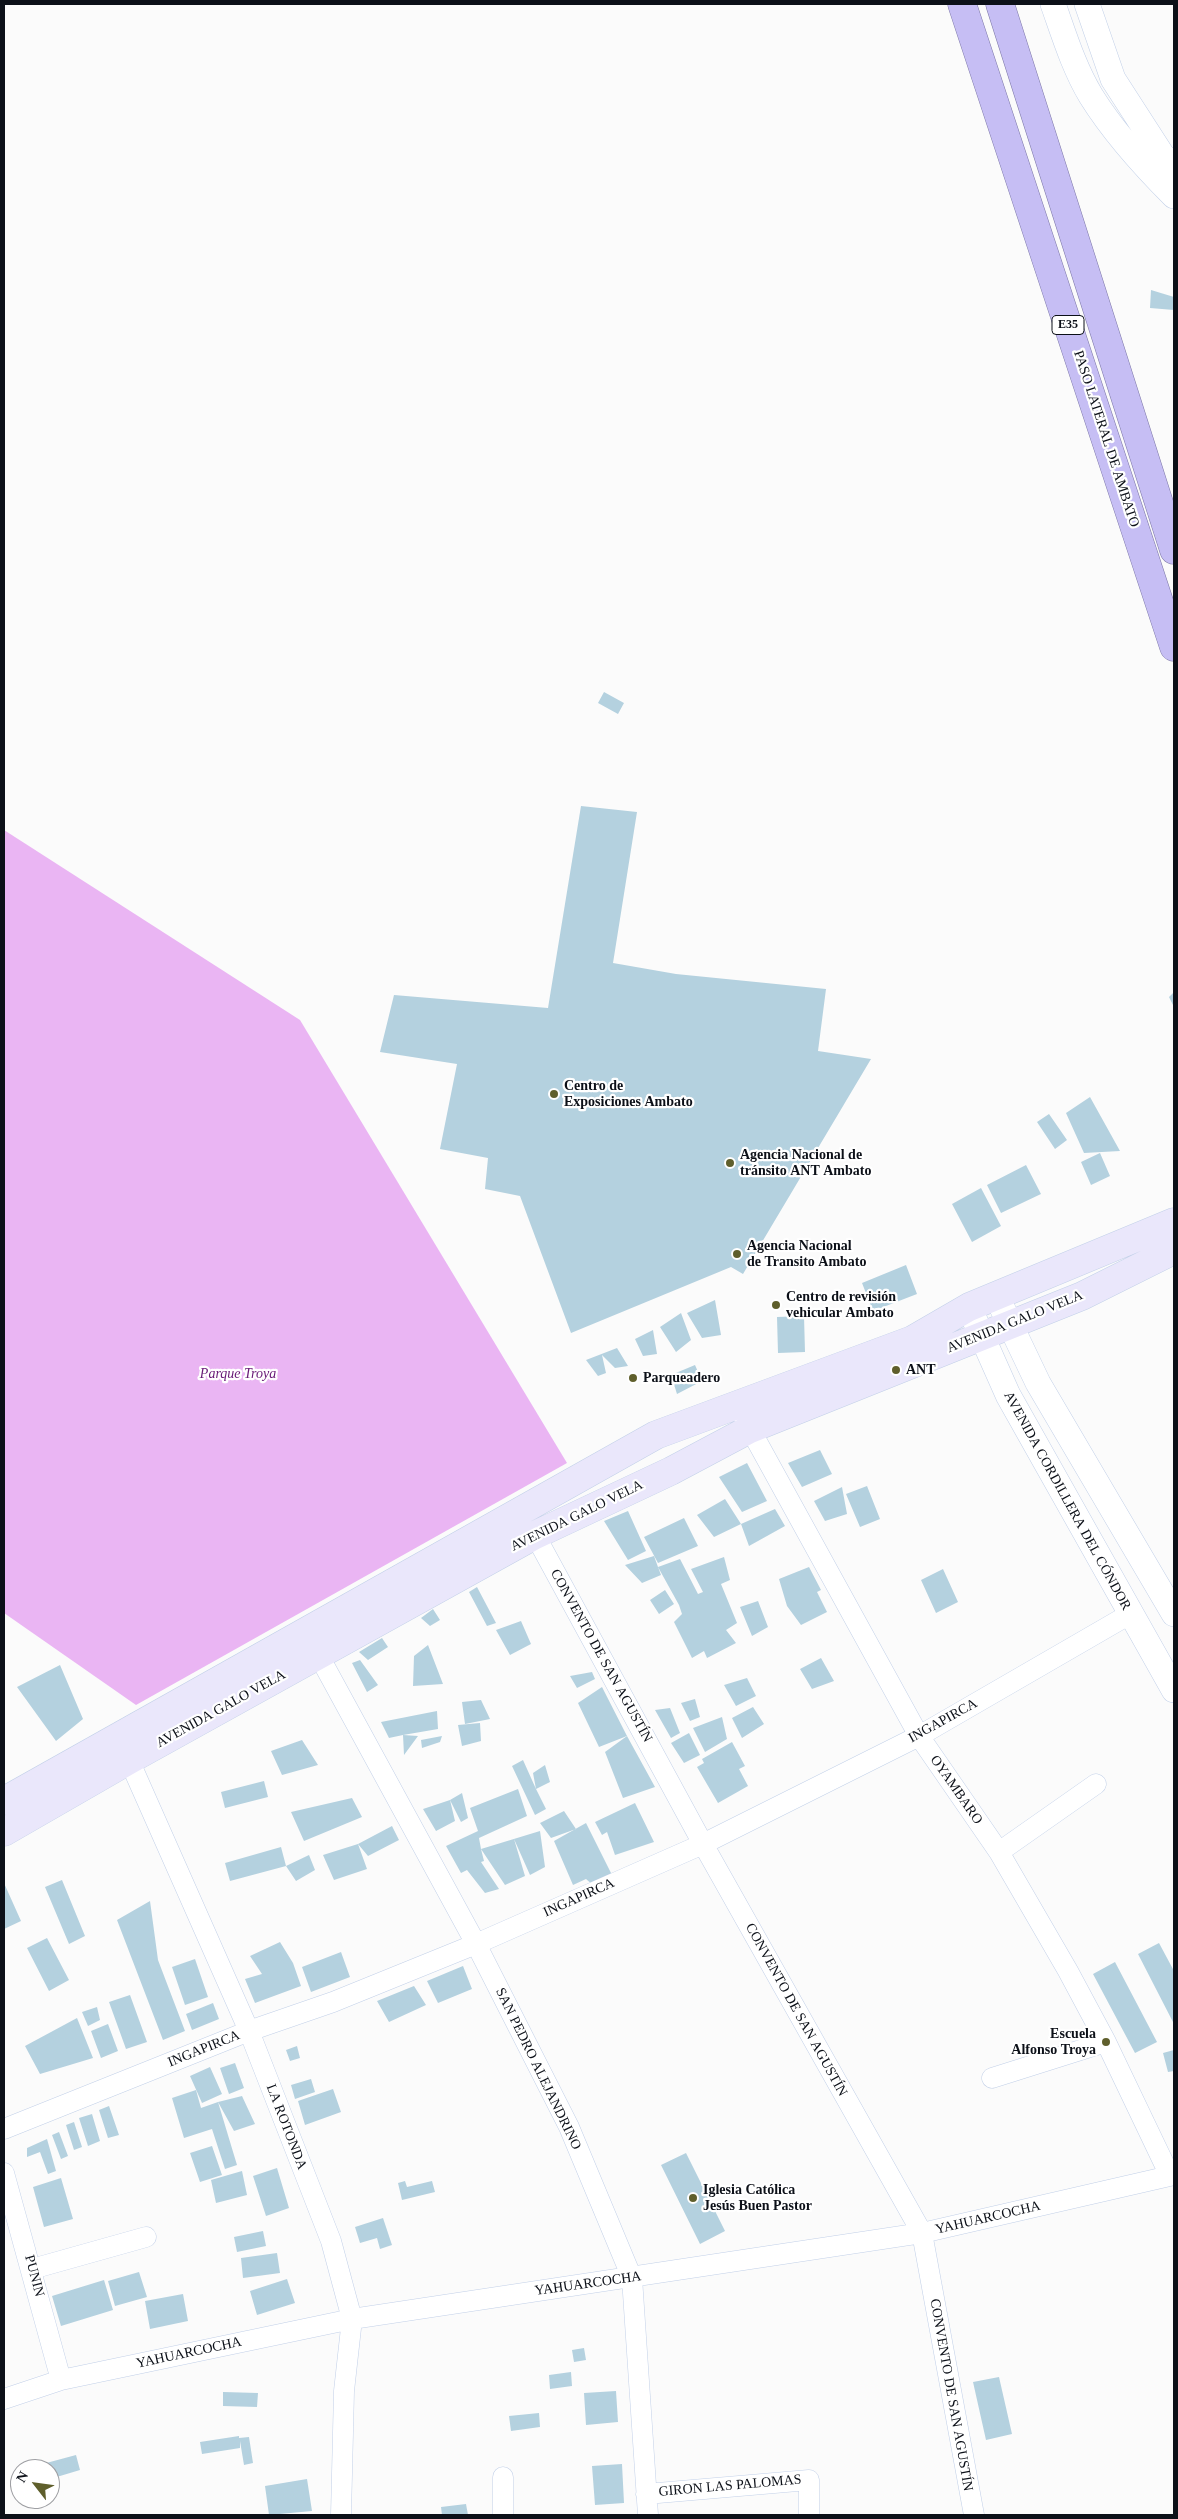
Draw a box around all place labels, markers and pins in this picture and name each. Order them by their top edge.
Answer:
place label: Centro de Exposiciones Ambato [564,1078,693,1110]
marker: Centro de Exposiciones Ambato [548,1088,560,1100]
place label: Agencia Nacional de tránsito ANT Ambato [740,1147,871,1180]
marker: Agencia Nacional de tránsito ANT Ambato [724,1157,736,1169]
place label: Agencia Nacional de Transito Ambato [747,1238,867,1270]
marker: Agencia Nacional de Transito Ambato [731,1248,743,1260]
place label: Centro de revisión vehicular Ambato [786,1289,896,1321]
marker: Centro de revisión vehicular Ambato [770,1299,782,1311]
place label: ANT [906,1362,936,1378]
marker: ANT [890,1364,902,1376]
place label: Parqueadero [643,1370,720,1386]
marker: Parqueadero [627,1372,639,1384]
place label: Escuela Alfonso Troya [1011,2026,1096,2058]
marker: Escuela Alfonso Troya [1100,2036,1112,2048]
place label: Iglesia Católica Jesús Buen Pastor [703,2182,812,2214]
marker: Iglesia Católica Jesús Buen Pastor [687,2192,699,2204]

